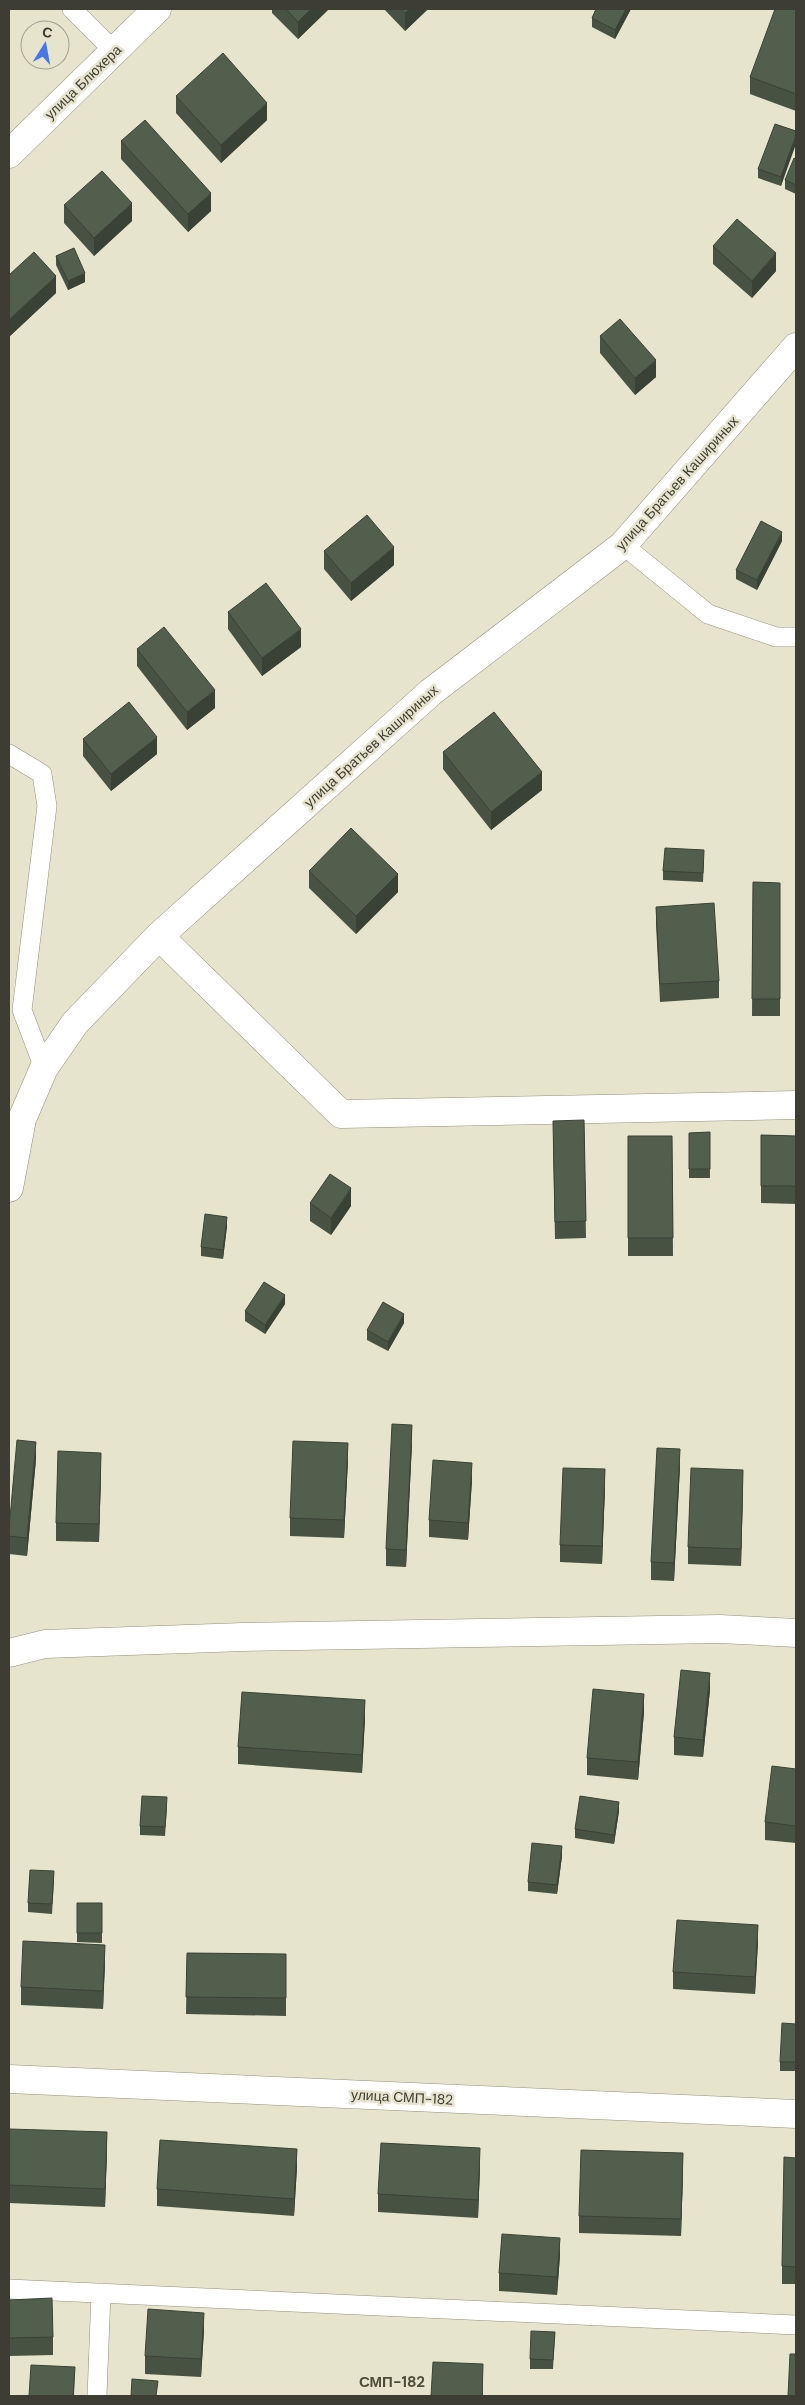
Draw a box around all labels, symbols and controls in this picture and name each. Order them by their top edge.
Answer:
north arrow [20,20,70,70]
text: С [41,22,54,42]
street label: улица Блюхера [41,41,125,123]
street label: улица Братьев Кашириных [612,412,742,554]
street label: улица Братьев Кашириных [300,681,442,811]
street label: улица СМП-182 [351,2085,453,2109]
district label: СМП-182 [359,2372,425,2392]

